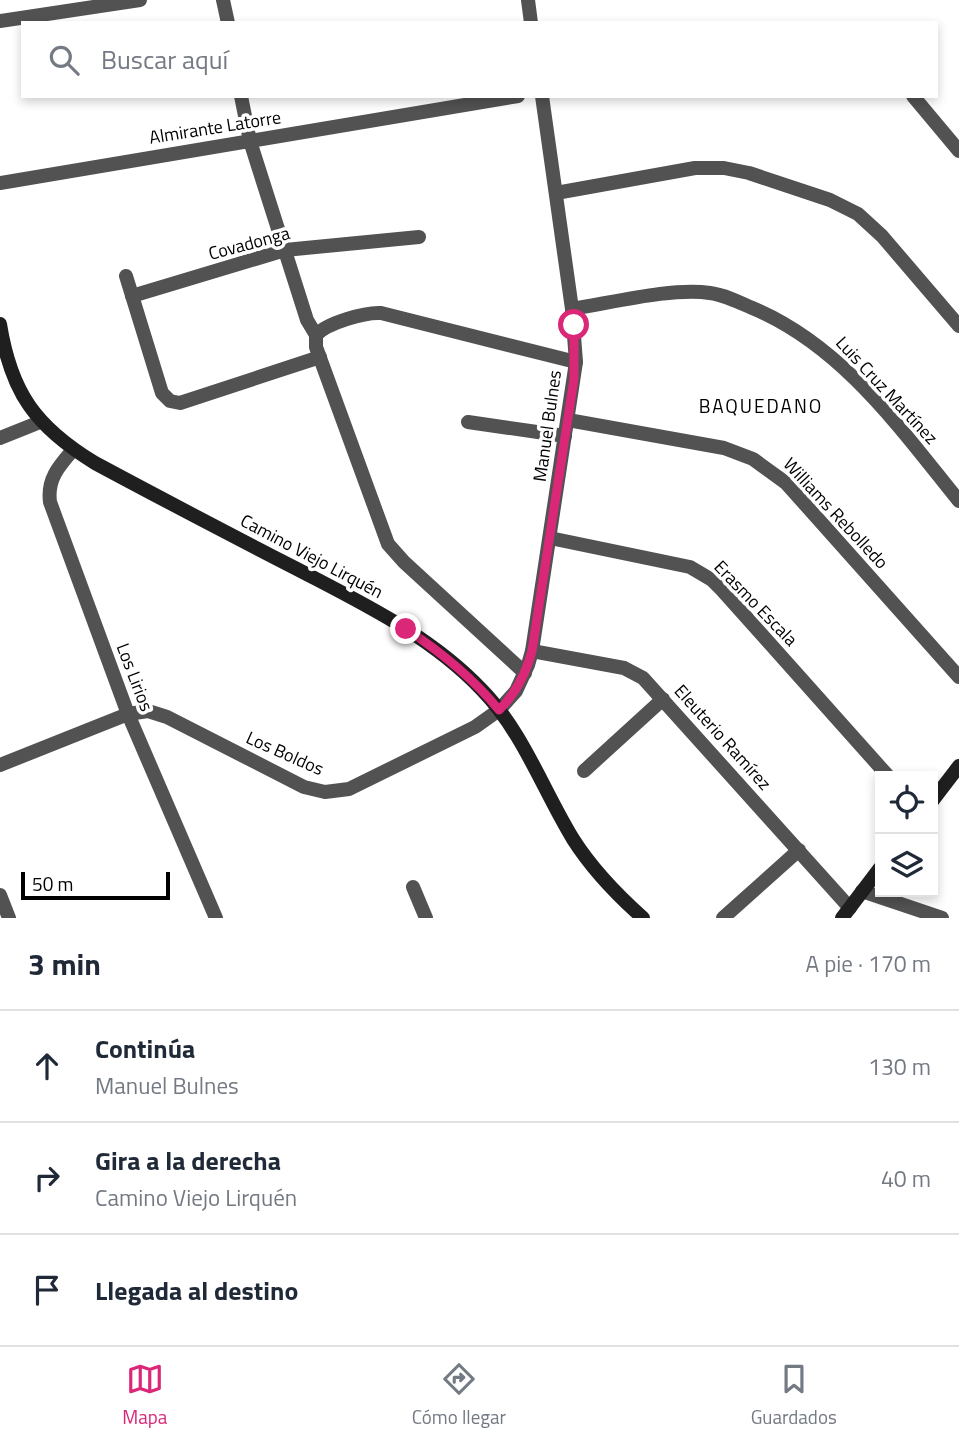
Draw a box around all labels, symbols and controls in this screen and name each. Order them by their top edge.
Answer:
search box [21,21,938,98]
text: Buscar aquí [101,40,228,79]
icon: search [45,41,83,79]
street label: Almirante Latorre [147,103,283,151]
street label: Covadonga [205,219,293,267]
route start [558,309,589,340]
street label: Luis Cruz Martínez [830,330,944,450]
street label: Manuel Bulnes [526,368,568,484]
district label: BAQUEDANO [699,391,823,420]
street label: Williams Rebolledo [777,451,895,575]
street label: Camino Viejo Lirquén [236,507,388,605]
street label: Erasmo Escala [708,554,804,652]
route end [390,613,421,644]
street label: Los Lirios [110,639,160,715]
street label: Eleuterio Ramírez [668,678,778,796]
street label: Los Boldos [242,724,328,782]
map controls [875,771,938,897]
button: locate [875,771,938,834]
button: layers [875,834,938,897]
scale bar [21,869,170,901]
text: 50 m [32,869,73,898]
text: 3 min [28,941,101,987]
text: A pie · 170 m [805,946,931,981]
text: Continúa [95,1029,195,1068]
icon: ahead [28,1047,66,1085]
text: 130 m [868,1049,931,1084]
text: Manuel Bulnes [95,1068,239,1103]
text: Gira a la derecha [95,1141,281,1180]
icon: right [28,1159,66,1197]
text: 40 m [881,1161,931,1196]
text: Camino Viejo Lirquén [95,1180,297,1215]
icon: arrive [28,1271,66,1309]
text: Llegada al destino [95,1271,298,1310]
tab: Mapa [122,1360,167,1431]
tab: Cómo llegar [412,1360,506,1431]
tab: Guardados [751,1360,837,1431]

